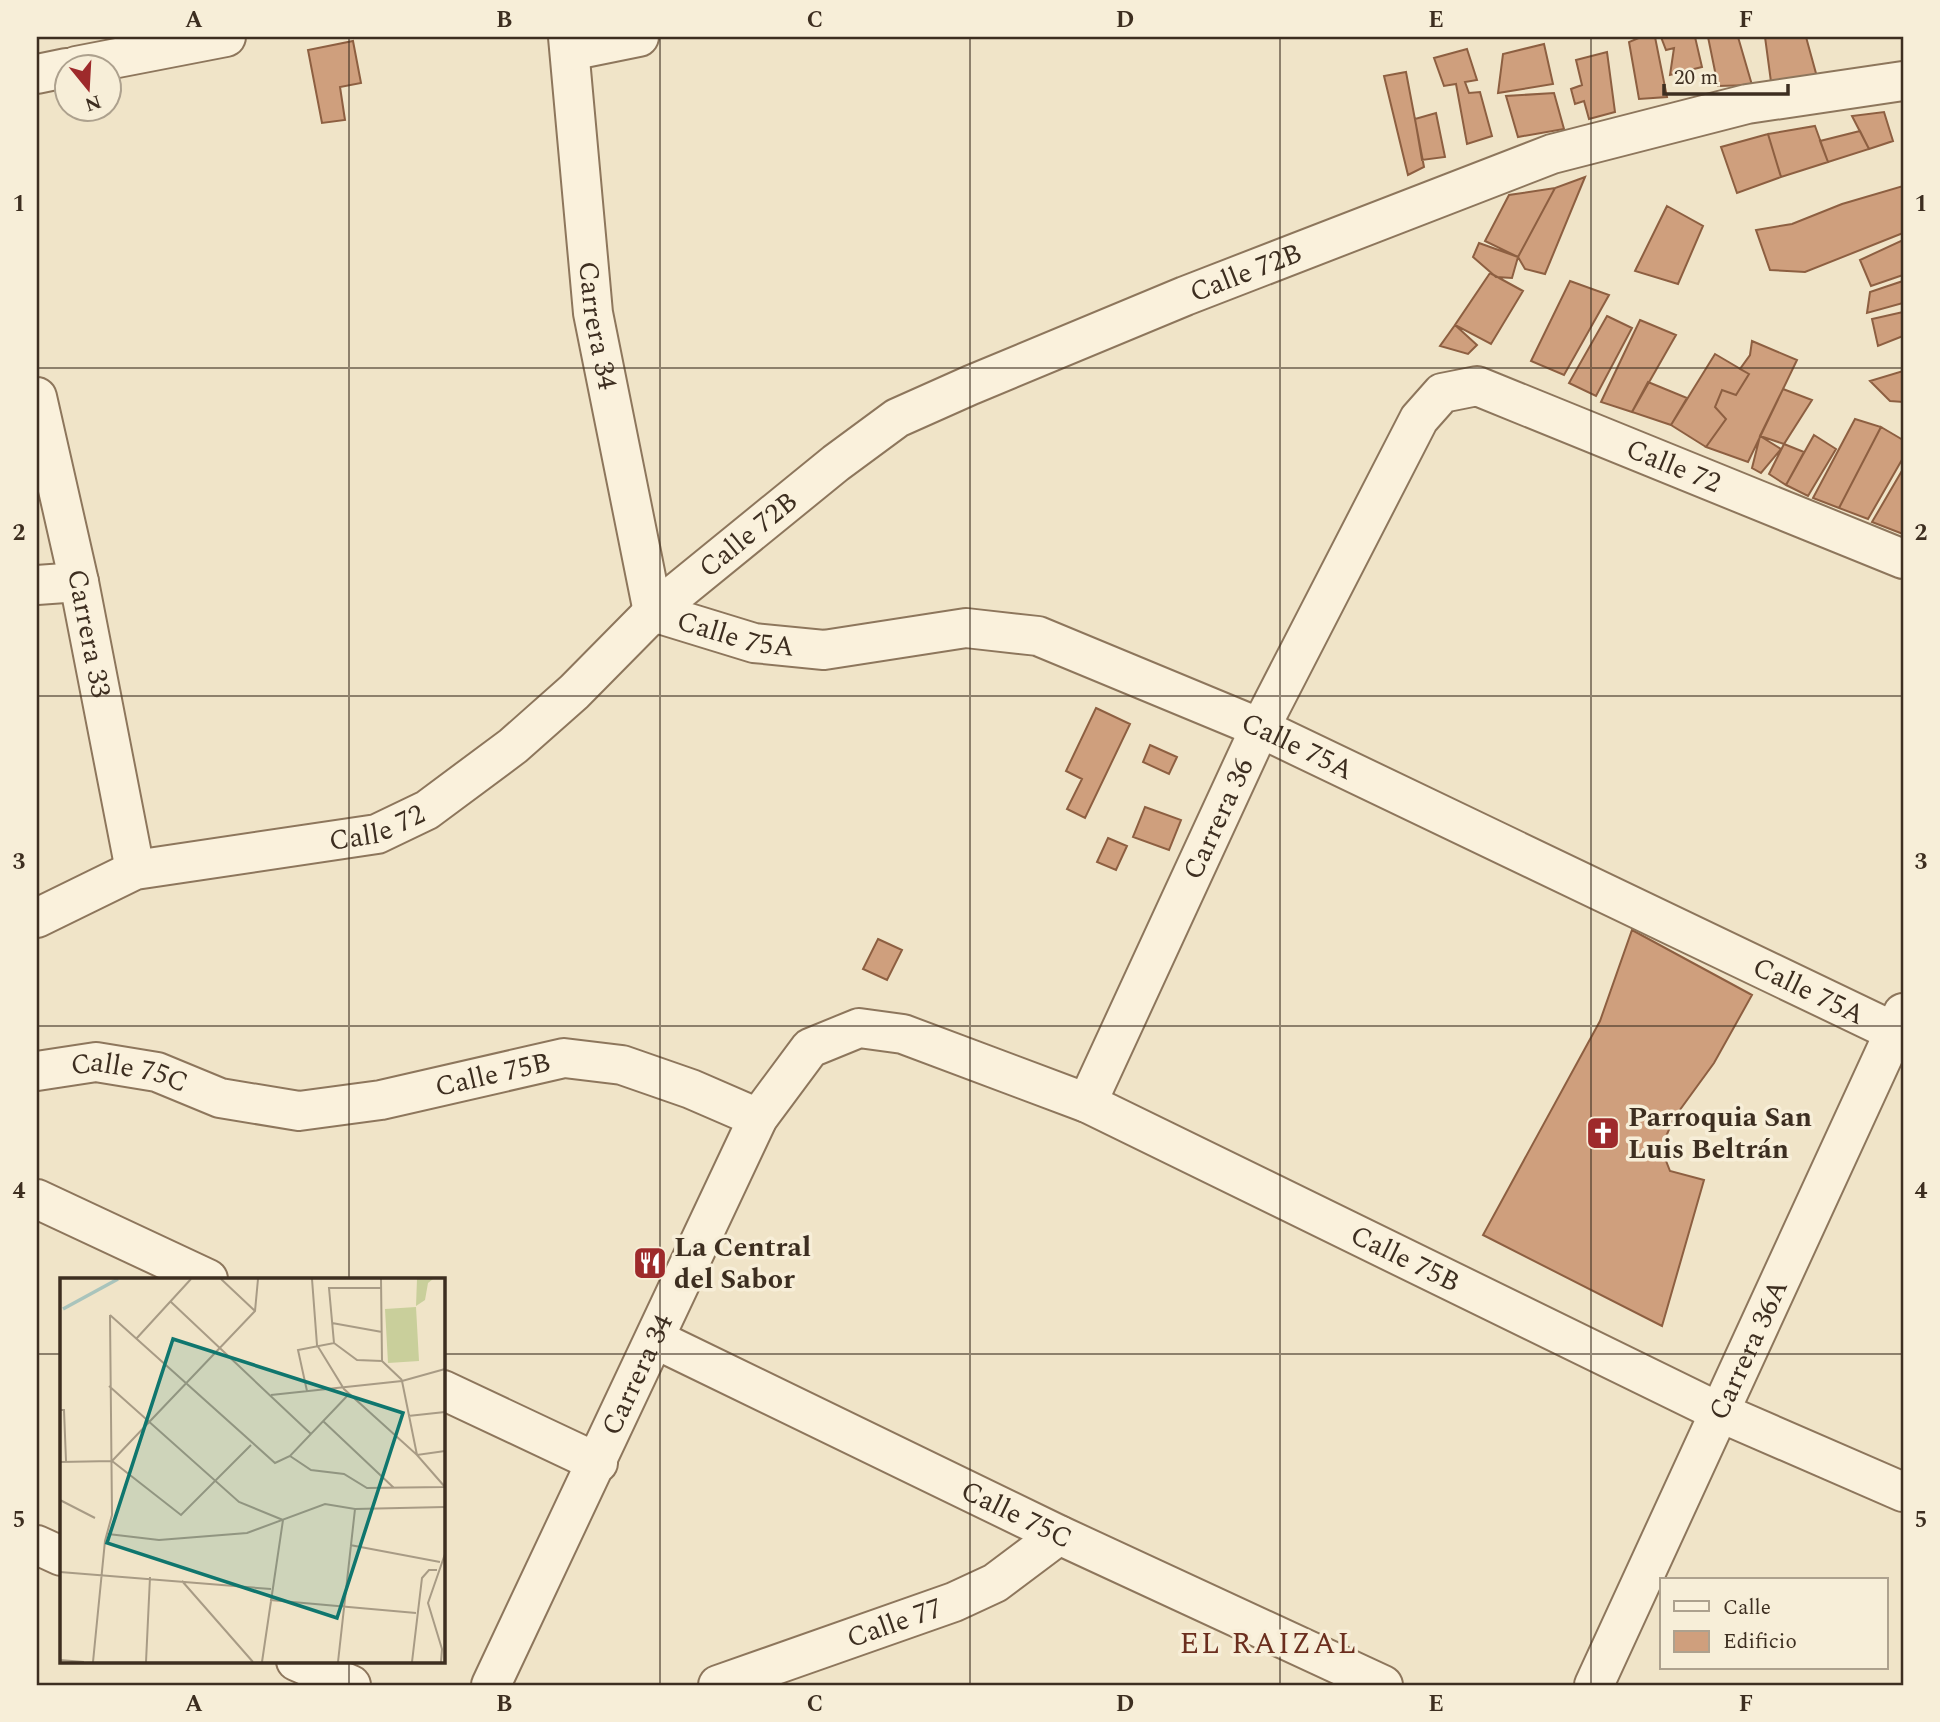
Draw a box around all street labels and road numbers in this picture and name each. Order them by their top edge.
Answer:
street label: Calle 72B [1183,231,1308,314]
street label: Carrera 34 [567,259,629,394]
street label: Calle 72 [1620,427,1727,504]
street label: Calle 72B [689,481,807,588]
street label: Carrera 33 [55,565,122,701]
street label: Calle 75A [672,599,796,668]
street label: Calle 75A [1235,701,1361,791]
street label: Carrera 36 [1171,751,1265,887]
street label: Calle 72 [326,793,432,862]
street label: Calle 75A [1745,946,1872,1036]
street label: Calle 75C [68,1040,195,1104]
street label: Calle 75B [431,1040,555,1108]
street label: Calle 75B [1343,1213,1467,1304]
street label: Carrera 36A [1697,1272,1799,1427]
street label: Carrera 34 [590,1307,684,1443]
street label: Calle 75C [954,1469,1079,1560]
street label: Calle 77 [841,1586,948,1660]

